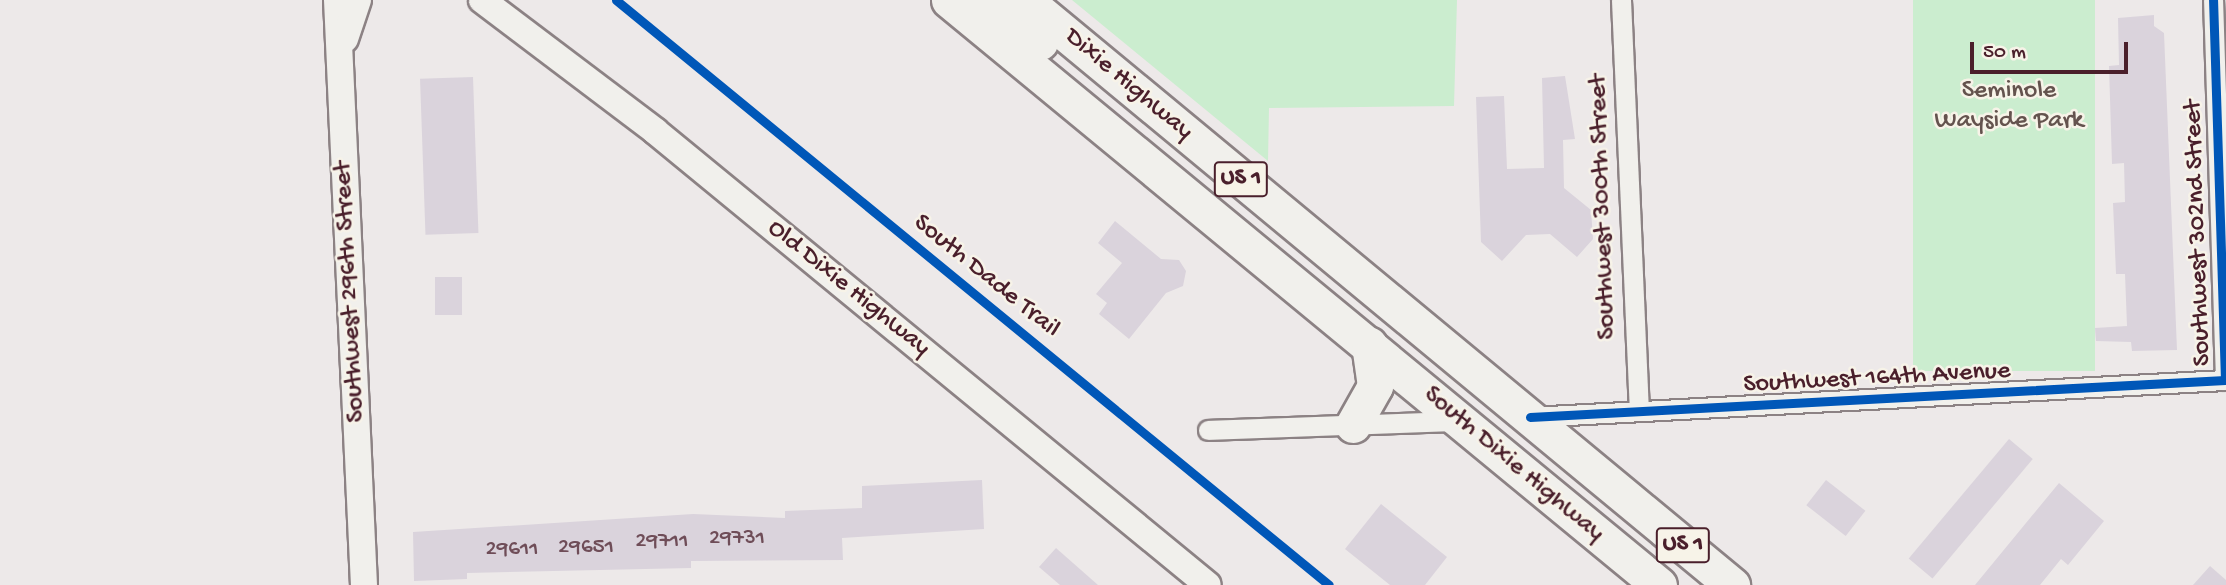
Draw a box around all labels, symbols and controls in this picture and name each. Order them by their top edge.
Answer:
street label: Dixie Highway [1057,22,1199,148]
scale bar [1974,28,2132,72]
text: 50 m [1983,41,2026,66]
street label: Southwest 300th Street [1584,74,1624,340]
park label: Seminole Wayside Park [1935,76,2083,138]
street label: Southwest 302nd Street [2179,99,2219,367]
road number: US 1 [1213,159,1269,200]
street label: Southwest 296th Street [329,161,373,423]
street label: South Dade Trail [906,208,1066,346]
street label: Old Dixie Highway [760,214,936,364]
street label: Southwest 164th Avenue [1743,356,2011,402]
street label: South Dixie Highway [1416,380,1610,550]
road number: US 1 [1655,524,1711,566]
house number: 29731 [709,525,765,553]
house number: 29711 [635,528,689,556]
house number: 29651 [558,534,614,562]
house number: 29611 [485,536,539,564]

